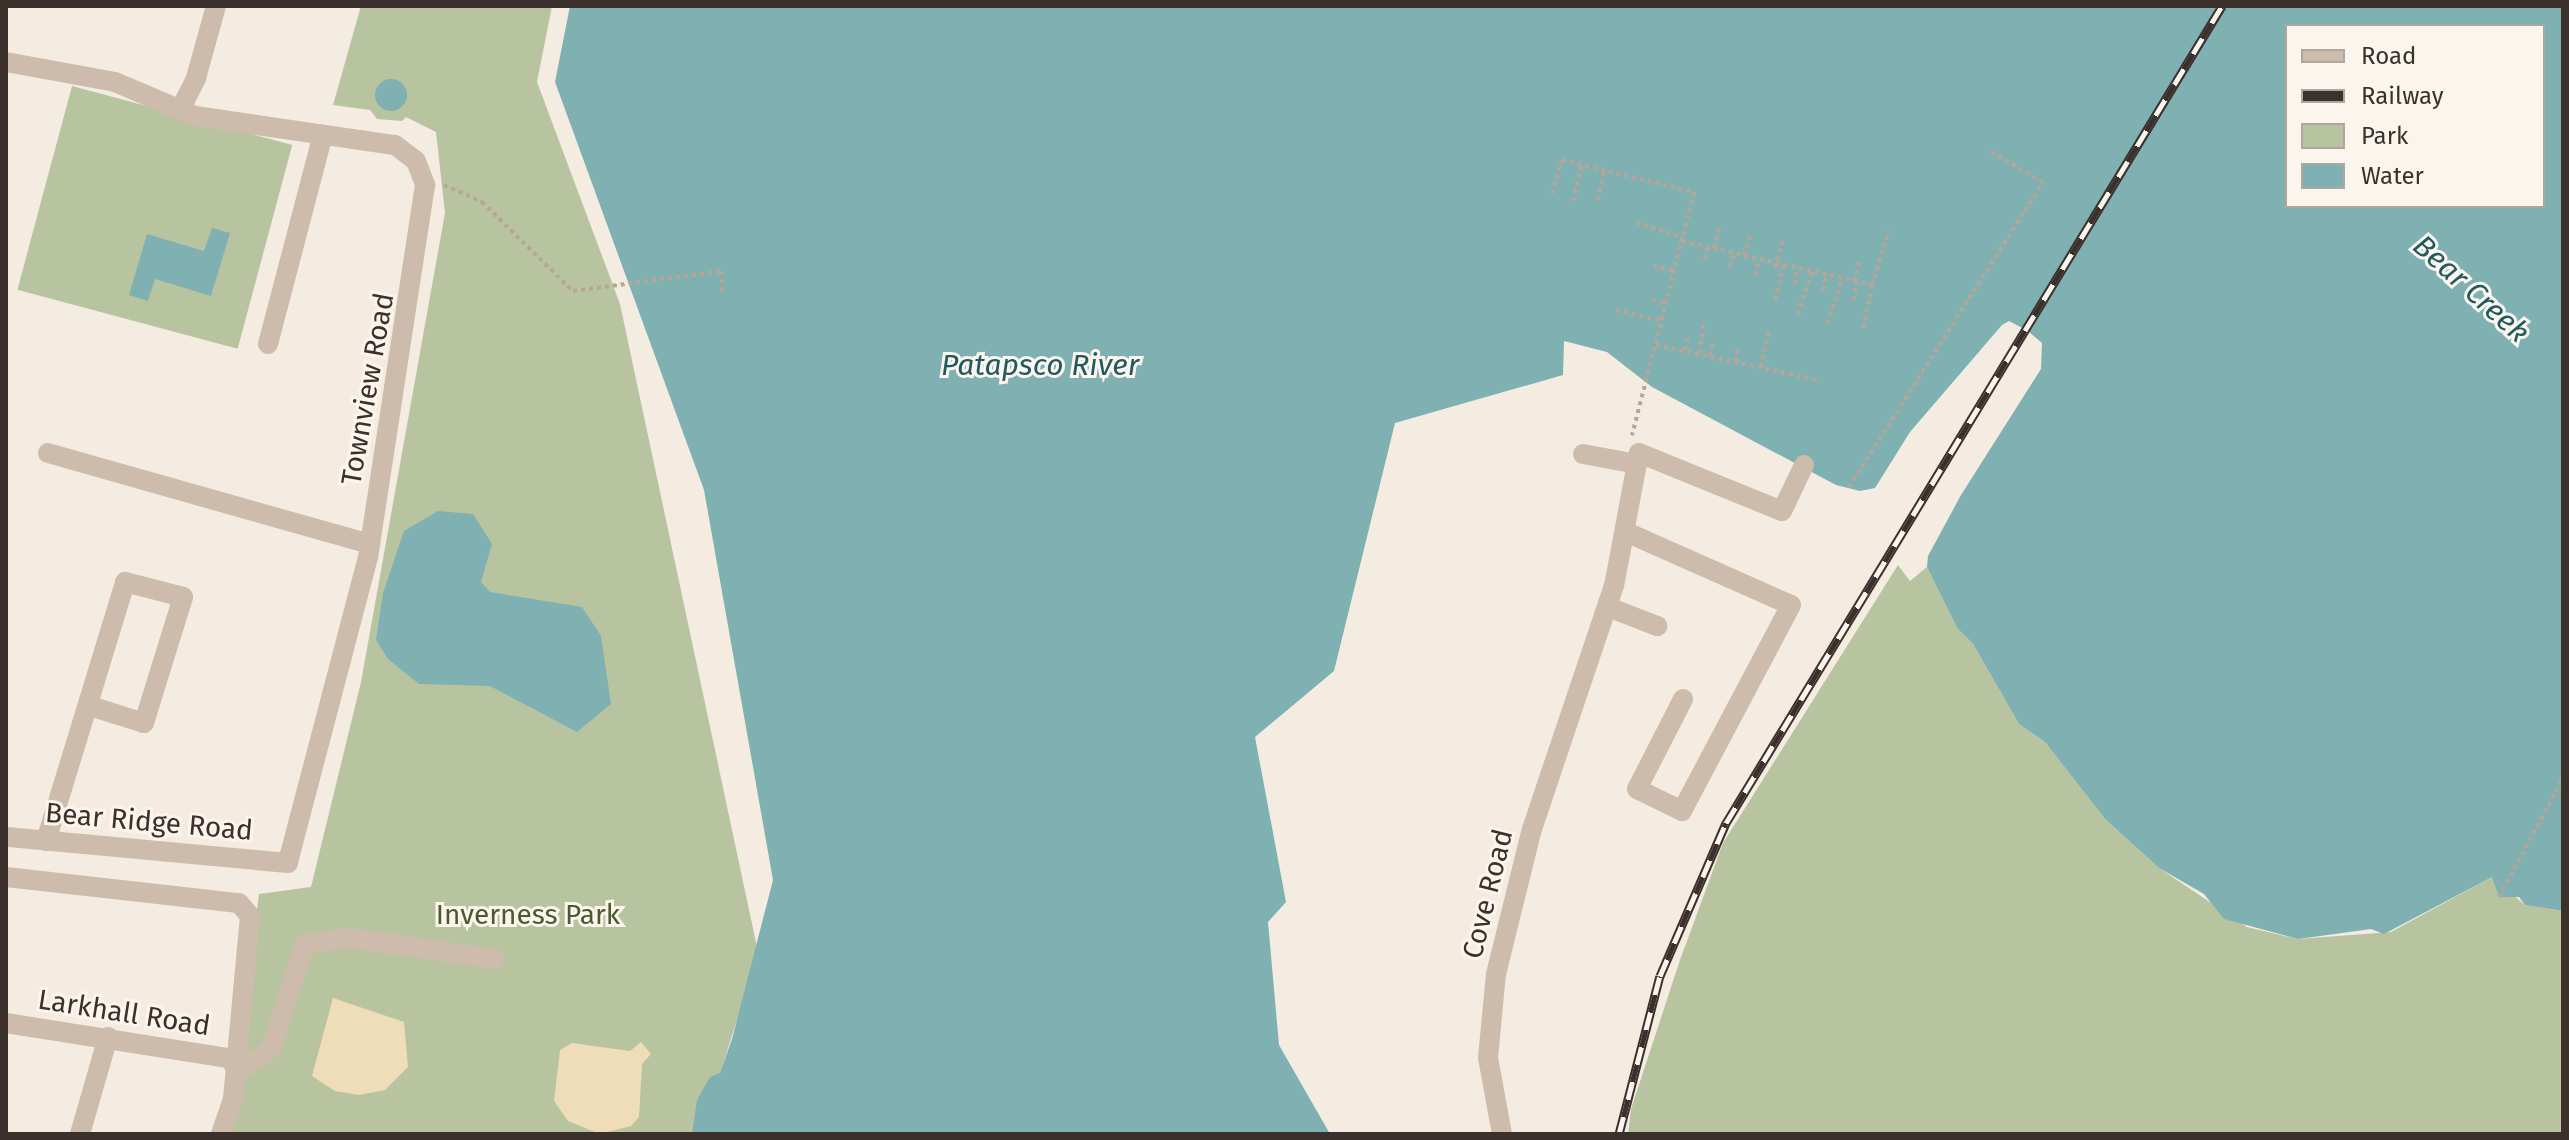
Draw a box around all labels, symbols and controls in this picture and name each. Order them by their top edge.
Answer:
legend [2285,24,2545,208]
text: Road [2361,42,2416,70]
text: Railway [2361,82,2444,110]
text: Park [2361,122,2408,150]
text: Water [2361,162,2424,190]
water label: Bear Creek [2406,228,2536,350]
street label: Townview Road [335,290,401,488]
water label: Patapsco River [941,347,1139,383]
street label: Bear Ridge Road [44,796,254,848]
street label: Cove Road [1456,826,1520,962]
park label: Inverness Park [436,898,620,932]
street label: Larkhall Road [36,983,212,1043]

